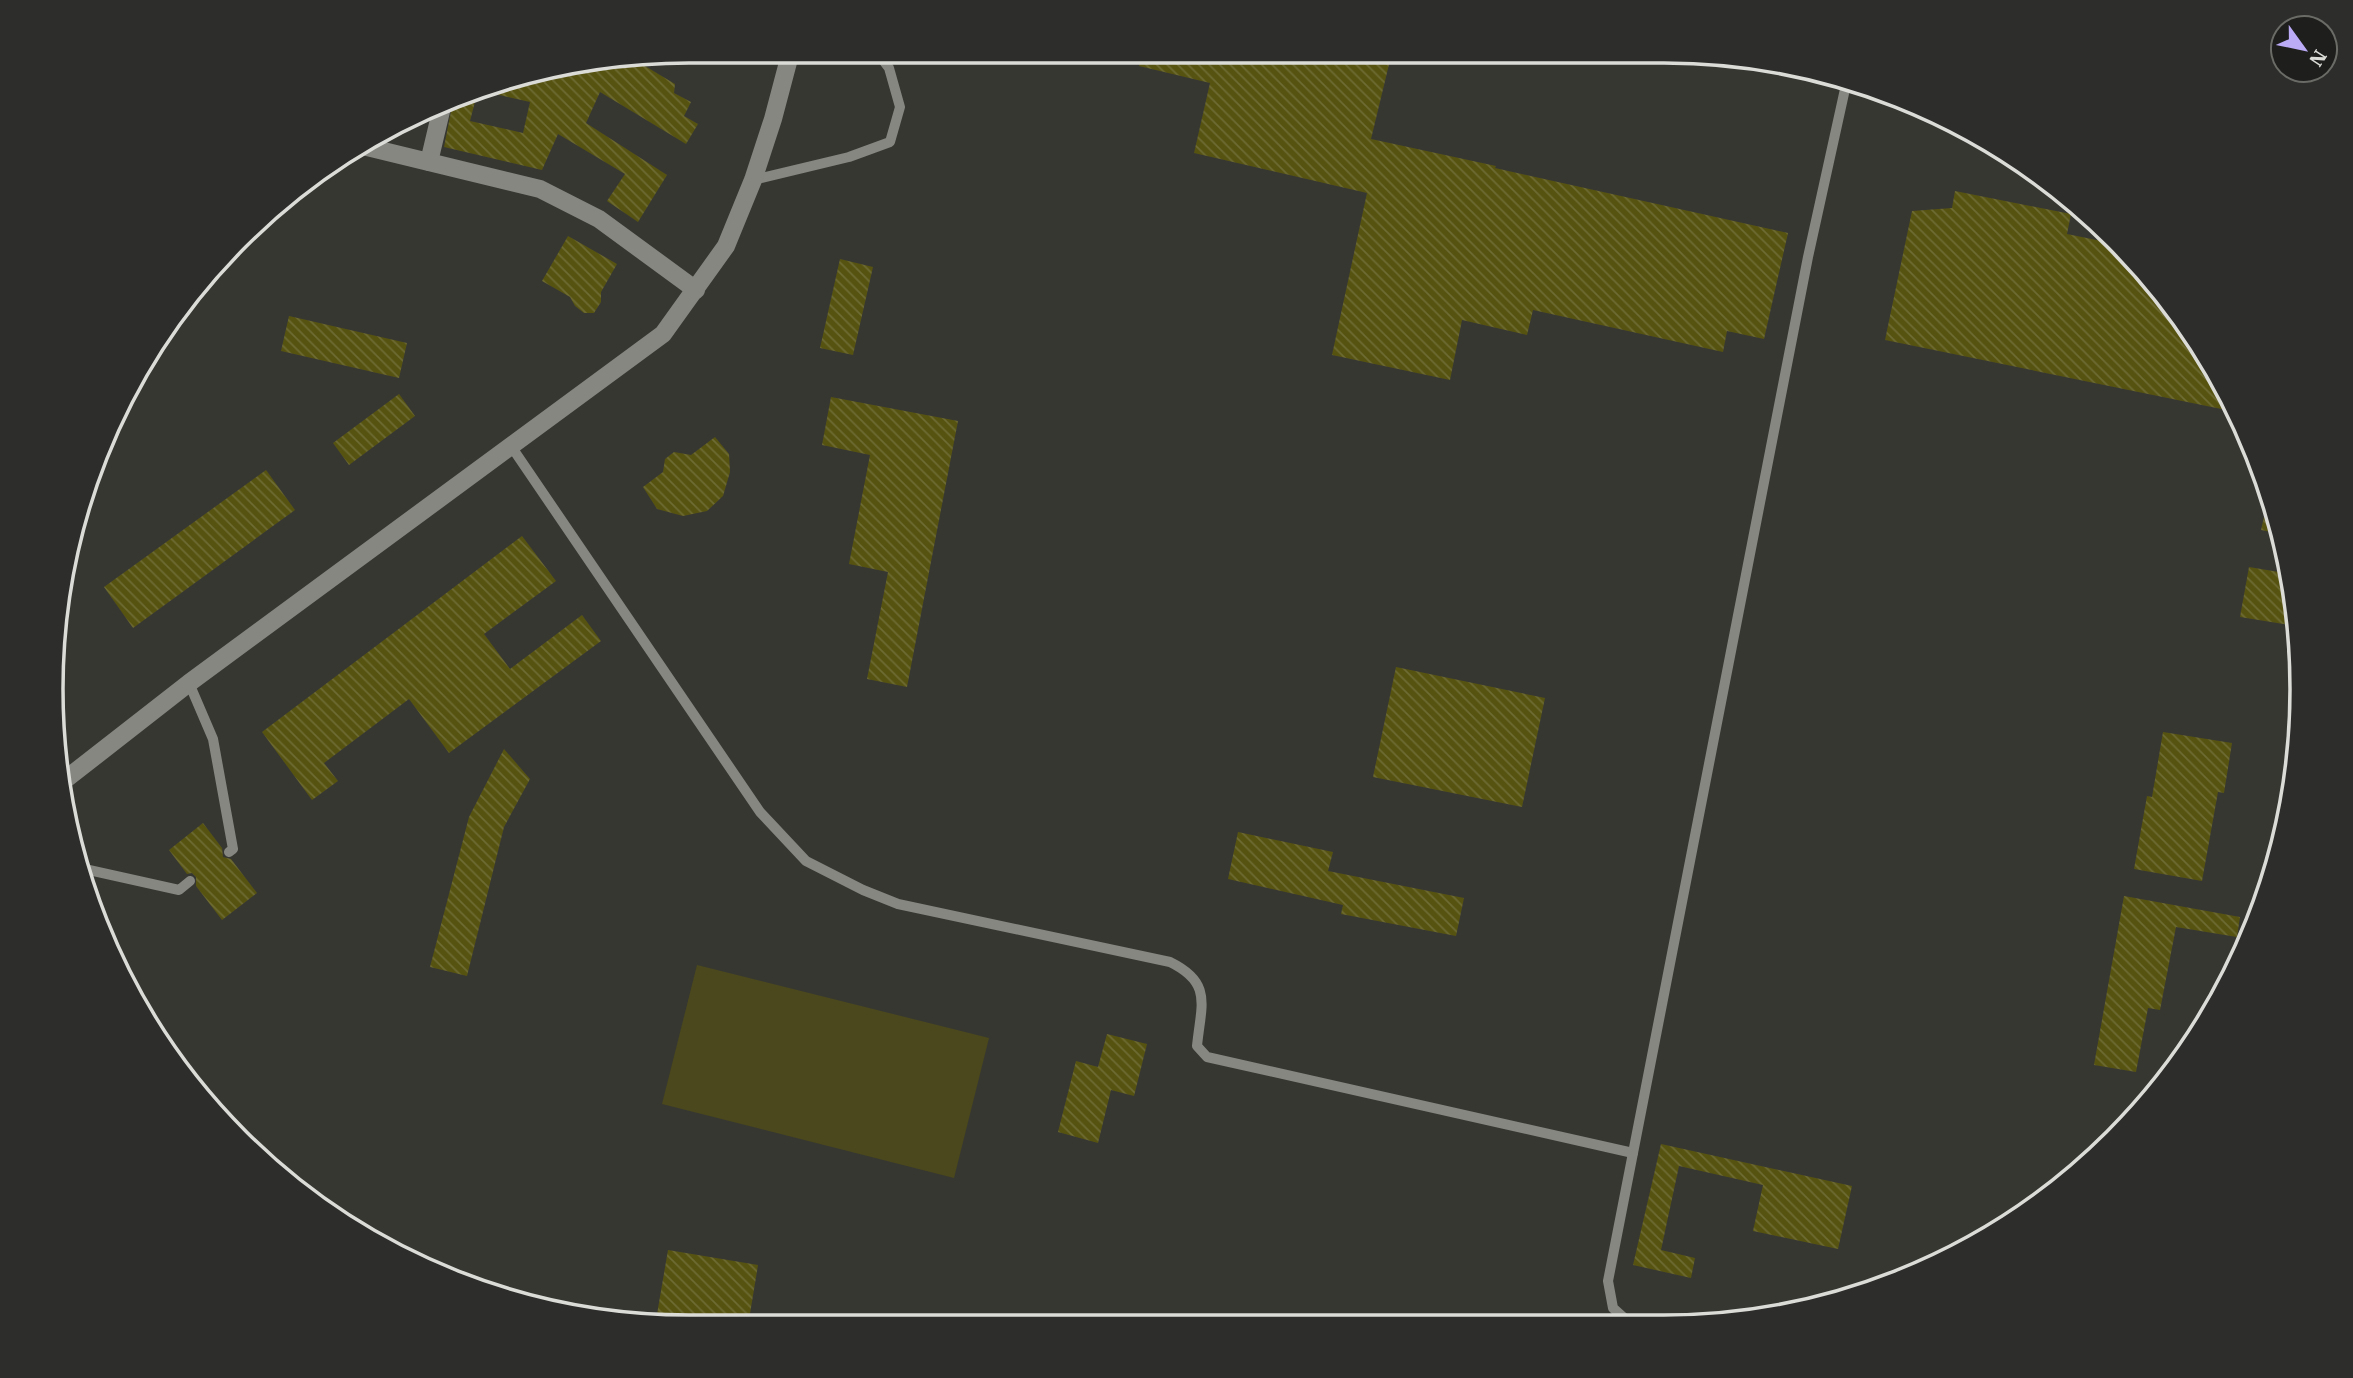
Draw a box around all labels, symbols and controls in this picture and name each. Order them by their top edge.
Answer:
north arrow [2269,14,2339,84]
text: N [2304,45,2332,71]

